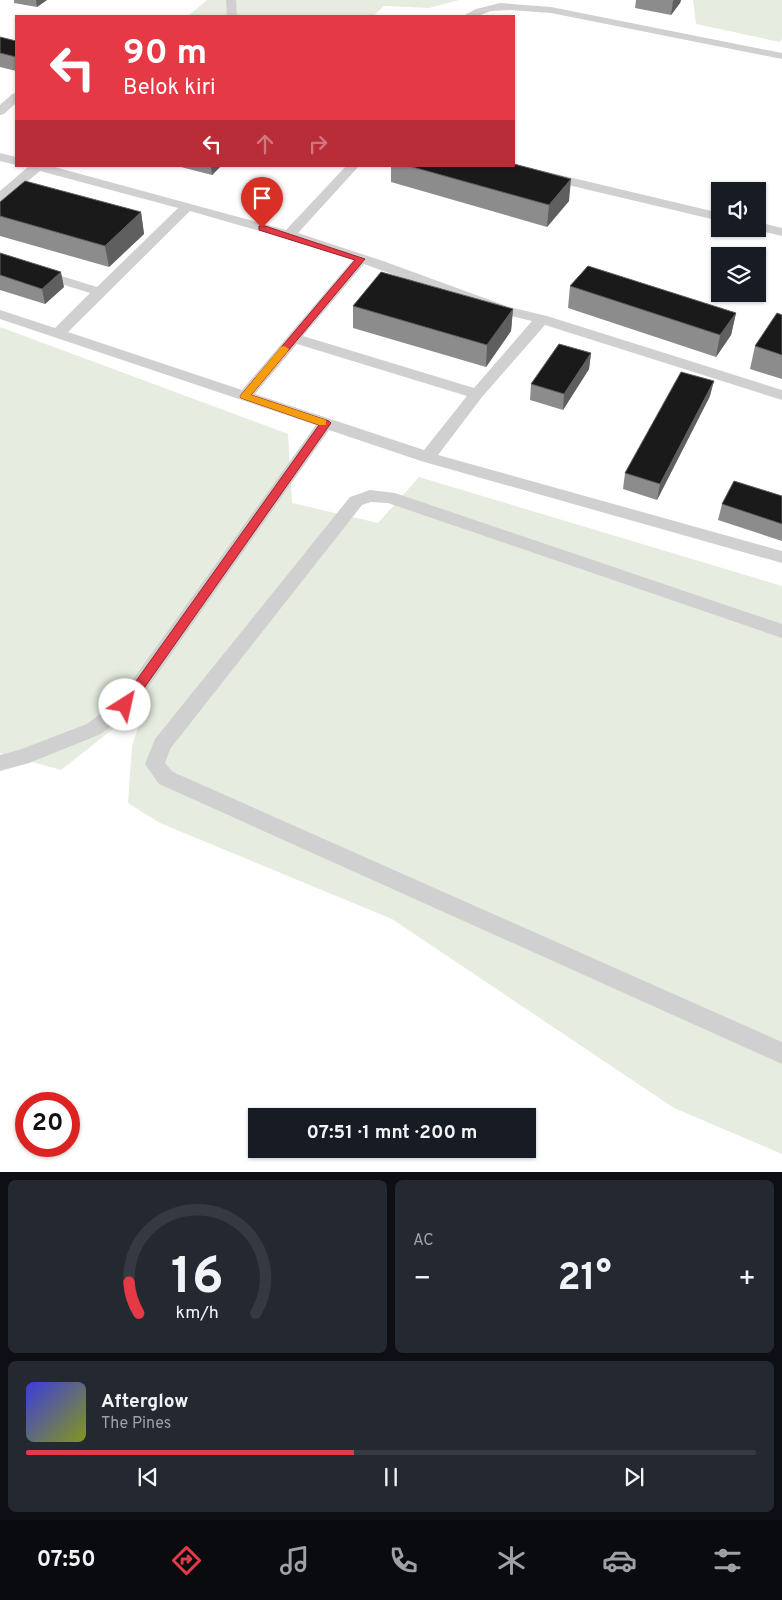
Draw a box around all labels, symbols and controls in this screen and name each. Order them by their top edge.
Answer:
text: 90 m [123,32,207,76]
icon: left [40,35,105,100]
text: Belok kiri [123,75,216,102]
icon: left [198,130,226,158]
icon: ahead [251,130,279,158]
icon: right [304,130,332,158]
pin [241,177,283,228]
map controls [711,182,766,302]
button: sound [711,182,766,237]
icon: arrive [248,184,276,212]
button: layers [711,247,766,302]
position arrow [98,678,150,730]
speed limit sign: 20 [15,1092,80,1157]
text: 07:51 · 1 mnt · 200 m [307,1121,477,1145]
text: AC [413,1231,434,1251]
text: 16 [171,1246,224,1312]
text: 21° [557,1255,612,1304]
text: − [413,1262,431,1298]
text: + [738,1262,756,1298]
text: km/h [176,1302,219,1325]
text: Afterglow [101,1390,189,1414]
text: The Pines [101,1414,171,1434]
icon: previous [134,1463,162,1491]
icon: pause [377,1463,405,1491]
icon: next [620,1463,648,1491]
icon: directions [169,1543,204,1578]
icon: music [277,1543,312,1578]
icon: phone [386,1543,421,1578]
icon: climate [494,1543,529,1578]
icon: car [602,1543,637,1578]
icon: filters [710,1543,745,1578]
text: 07:50 [37,1547,96,1574]

